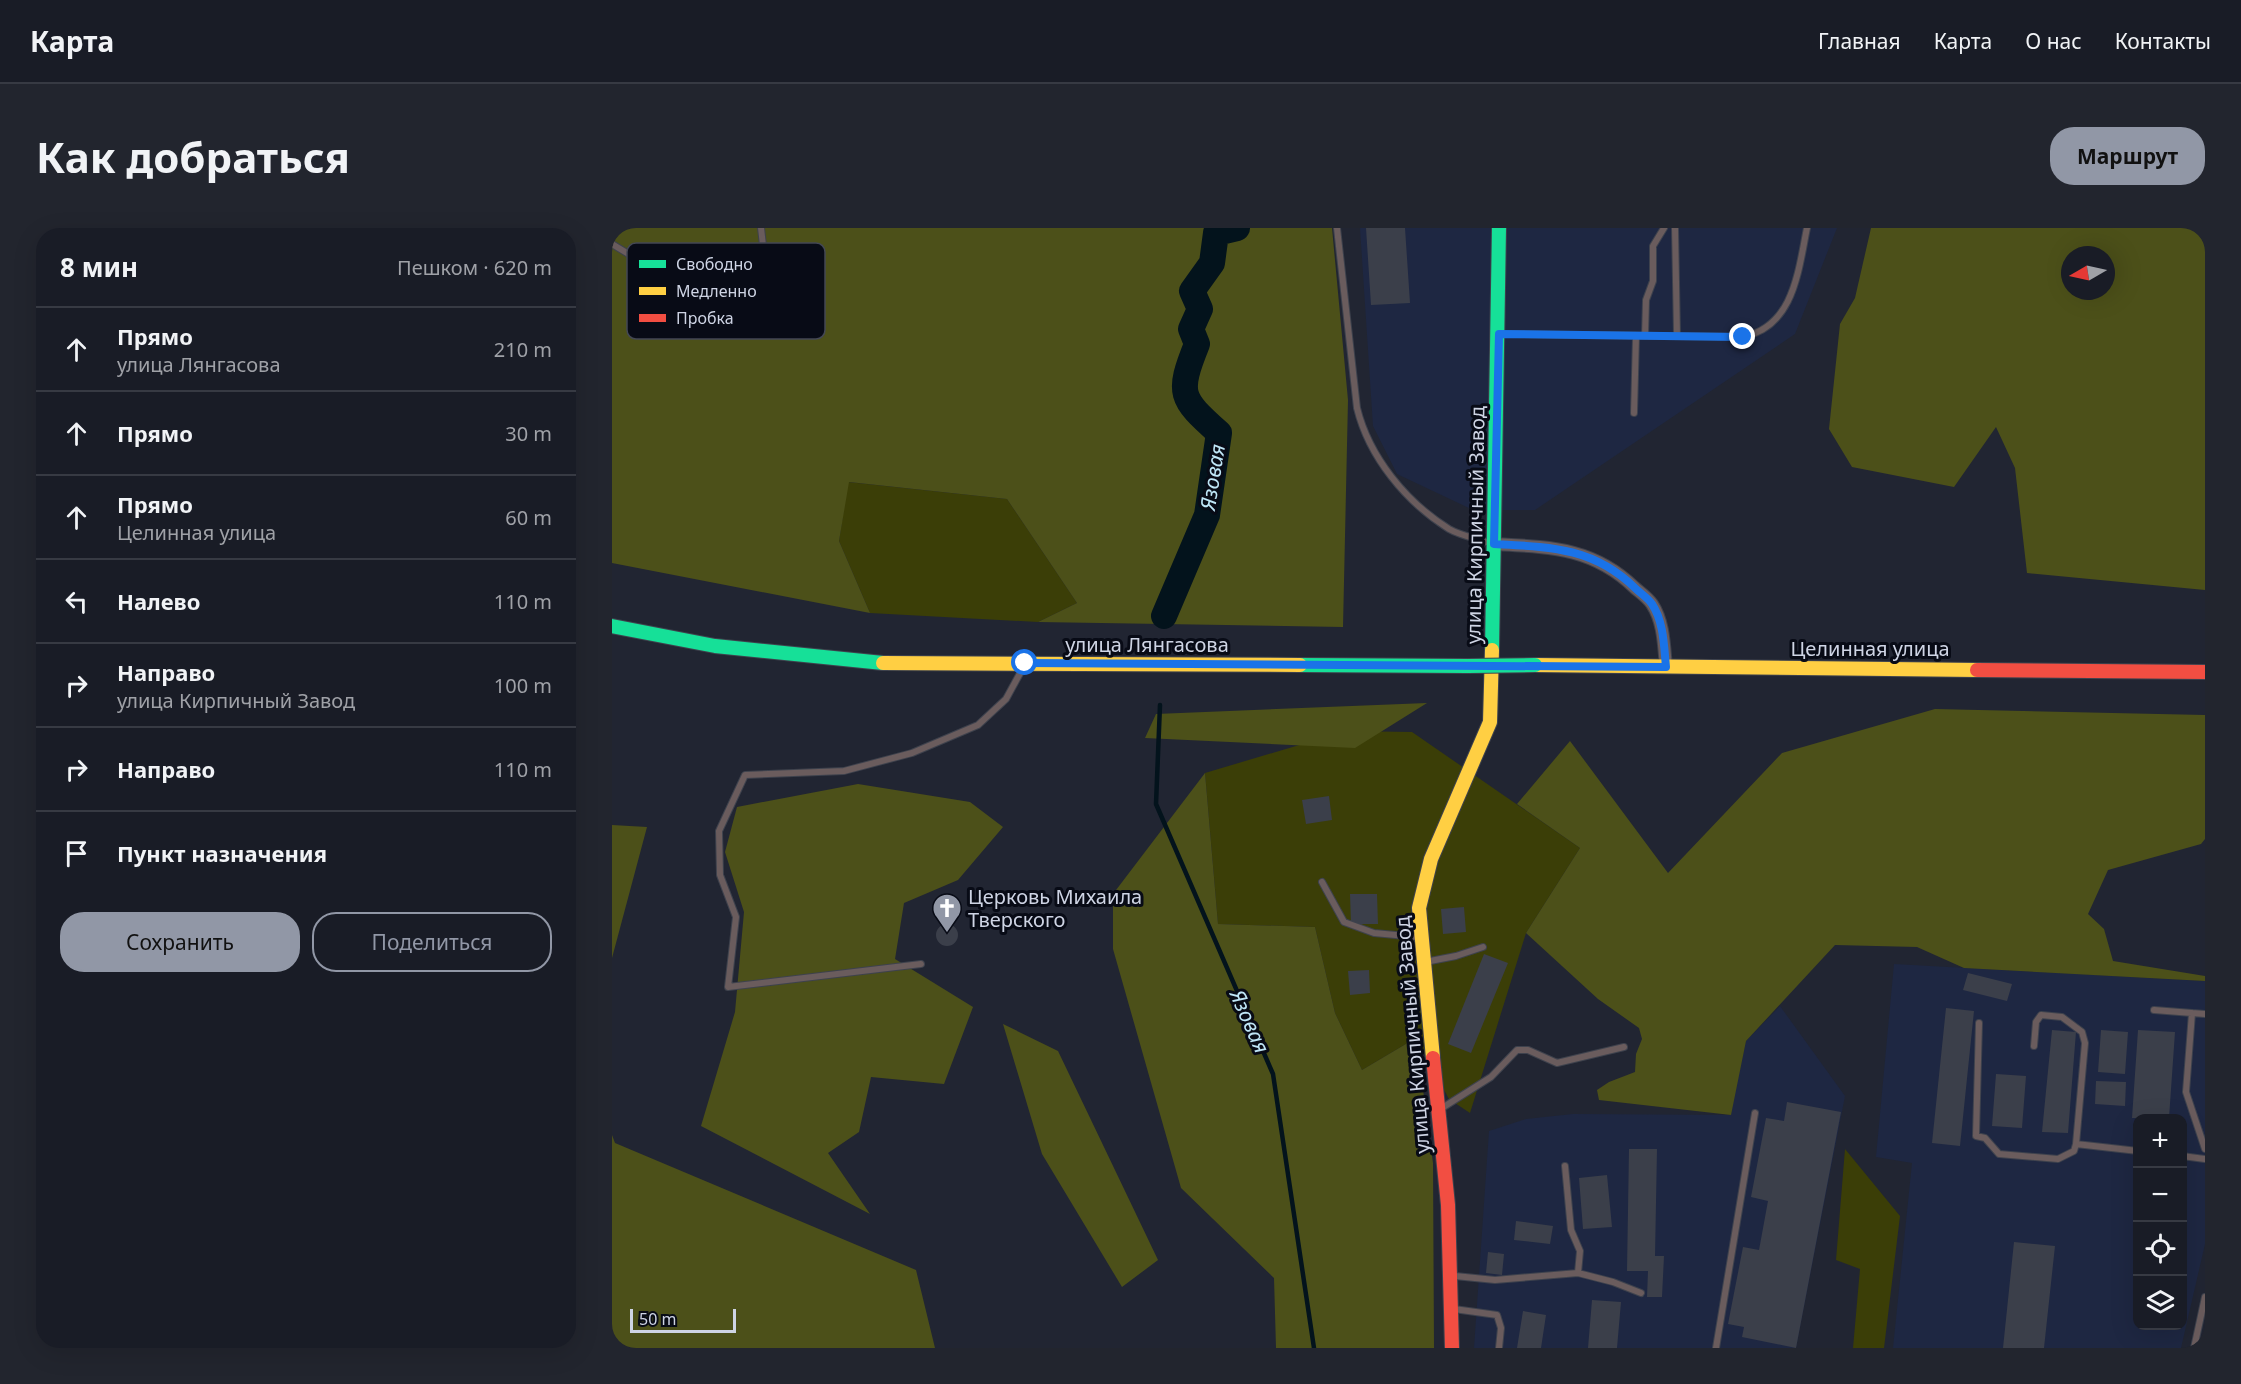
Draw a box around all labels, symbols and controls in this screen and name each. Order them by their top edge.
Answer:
text: Карта [30,22,114,60]
text: Главная [1818,27,1901,55]
text: Карта [1934,27,1992,55]
text: О нас [2025,27,2082,55]
text: Контакты [2115,27,2211,55]
button: Маршрут [2050,127,2205,185]
text: Как добраться [36,128,350,185]
legend [627,243,825,339]
north arrow [2061,246,2115,300]
text: 8 мин [60,249,138,285]
text: Свободно [676,253,753,275]
text: Пешком · 620 m [397,254,552,281]
text: Медленно [676,280,757,302]
text: Пробка [676,307,734,329]
text: Прямо [117,321,193,351]
route end [1729,323,1755,349]
icon: ahead [60,333,93,366]
text: 210 m [494,336,552,363]
text: улица Лянгасова [117,351,281,378]
street label: улица Кирпичный Завод [1459,406,1491,644]
icon: ahead [60,417,93,450]
text: Прямо [117,418,193,448]
text: 30 m [505,420,552,447]
water label: Язовая [1193,442,1231,513]
text: Прямо [117,489,193,519]
icon: ahead [60,501,93,534]
text: 60 m [505,504,552,531]
text: Целинная улица [117,519,276,546]
icon: left [60,585,93,618]
text: Налево [117,586,200,616]
text: 110 m [494,588,552,615]
street label: улица Лянгасова [1065,631,1229,658]
street label: Целинная улица [1790,635,1950,662]
route start [1011,649,1037,675]
text: Направо [117,657,215,687]
icon: right [60,669,93,702]
text: 100 m [494,672,552,699]
text: улица Кирпичный Завод [117,687,355,714]
icon: right [60,753,93,786]
text: Направо [117,754,215,784]
text: 110 m [494,756,552,783]
icon: arrive [60,837,93,870]
text: Пункт назначения [117,838,327,868]
place label: Церковь Михаила Тверского [968,883,1142,933]
church icon: Церковь Михаила Тверского [931,892,963,934]
button: Сохранить [60,912,300,972]
button: Поделиться [312,912,552,972]
street label: улица Кирпичный Завод [1388,915,1436,1155]
water label: Язовая [1223,984,1276,1057]
map controls [2133,1114,2187,1330]
button: + [2133,1114,2187,1168]
button: − [2133,1168,2187,1222]
button: locate [2133,1222,2187,1276]
button: layers [2133,1276,2187,1330]
scale bar [630,1306,736,1334]
text: 50 m [639,1308,676,1330]

